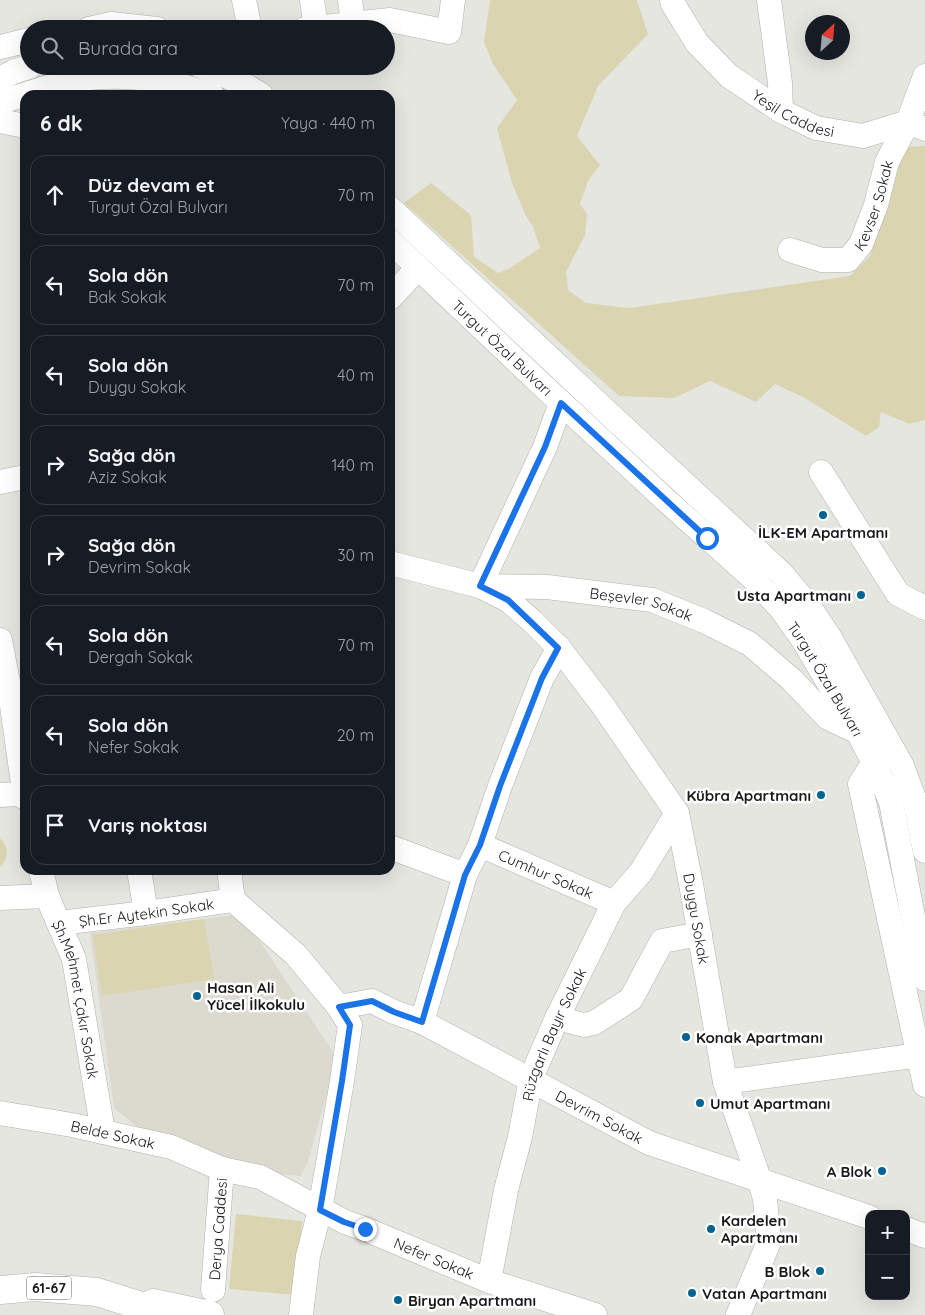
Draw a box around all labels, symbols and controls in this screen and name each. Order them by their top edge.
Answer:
north arrow [805,15,850,60]
search box [20,20,395,75]
icon: search [38,34,66,62]
text: Burada ara [78,36,178,60]
street label: Yeşil Caddesi [749,85,836,140]
text: 6 dk [40,110,83,136]
text: Yaya · 440 m [281,113,375,133]
street label: Kevser Sokak [850,158,897,255]
text: Düz devam et [88,173,215,197]
icon: ahead [41,181,69,209]
text: 70 m [337,185,374,205]
text: Turgut Özal Bulvarı [88,197,228,217]
text: Sola dön [88,263,169,287]
icon: left [41,271,69,299]
text: 70 m [337,275,374,295]
text: Bak Sokak [88,287,166,307]
street label: Turgut Özal Bulvarı [448,296,557,399]
text: Sola dön [88,353,169,377]
icon: left [41,361,69,389]
text: 40 m [337,365,374,385]
text: Duygu Sokak [88,377,186,397]
text: Sağa dön [88,443,176,467]
icon: right [41,451,69,479]
text: 140 m [331,455,374,475]
text: Aziz Sokak [88,467,167,487]
marker: İLK-EM Apartmanı [817,509,829,521]
place label: İLK-EM Apartmanı [758,523,888,542]
route start [696,527,719,550]
text: Sağa dön [88,533,176,557]
icon: right [41,541,69,569]
text: 30 m [337,545,374,565]
text: Devrim Sokak [88,557,191,577]
street label: Beşevler Sokak [589,583,696,625]
place label: Usta Apartmanı [737,586,851,605]
marker: Usta Apartmanı [855,589,867,601]
street label: Turgut Özal Bulvarı [784,617,868,739]
text: Sola dön [88,623,169,647]
icon: left [41,631,69,659]
text: 70 m [337,635,374,655]
text: Dergah Sokak [88,647,193,667]
text: Sola dön [88,713,169,737]
icon: left [41,721,69,749]
text: 20 m [337,725,374,745]
text: Nefer Sokak [88,737,179,757]
place label: Kübra Apartmanı [686,786,811,805]
marker: Kübra Apartmanı [815,789,827,801]
icon: arrive [41,811,69,839]
text: Varış noktası [88,813,207,837]
street label: Cumhur Sokak [496,845,596,902]
street label: Duygu Sokak [680,871,714,966]
street label: Şh.Er Aytekin Sokak [78,893,215,930]
street label: Şh.Mehmet Çakır Sokak [49,917,103,1080]
street label: Rüzgarlı Bayır Sokak [517,964,590,1103]
place label: Hasan Ali Yücel İlkokulu [207,978,305,1014]
marker: Hasan Ali Yücel İlkokulu [191,990,203,1002]
place label: Konak Apartmanı [696,1028,823,1047]
marker: Konak Apartmanı [680,1031,692,1043]
street label: Devrim Sokak [552,1085,647,1148]
place label: Umut Apartmanı [710,1094,830,1113]
marker: Umut Apartmanı [694,1097,706,1109]
street label: Belde Sokak [69,1116,157,1153]
place label: A Blok [827,1162,872,1181]
marker: A Blok [876,1165,888,1177]
street label: Derya Caddesi [204,1177,231,1281]
map controls [865,1210,910,1300]
button: + [865,1210,910,1255]
place label: Kardelen Apartmanı [721,1211,798,1247]
route end [354,1218,377,1241]
marker: Kardelen Apartmanı [705,1223,717,1235]
street label: Nefer Sokak [391,1233,477,1283]
button: − [865,1255,910,1300]
place label: B Blok [764,1262,810,1281]
marker: B Blok [814,1265,826,1277]
road number: 61-67 [27,1276,72,1300]
place label: Vatan Apartmanı [702,1284,827,1303]
marker: Vatan Apartmanı [686,1287,698,1299]
place label: Biryan Apartmanı [408,1291,536,1310]
marker: Biryan Apartmanı [392,1294,404,1306]

